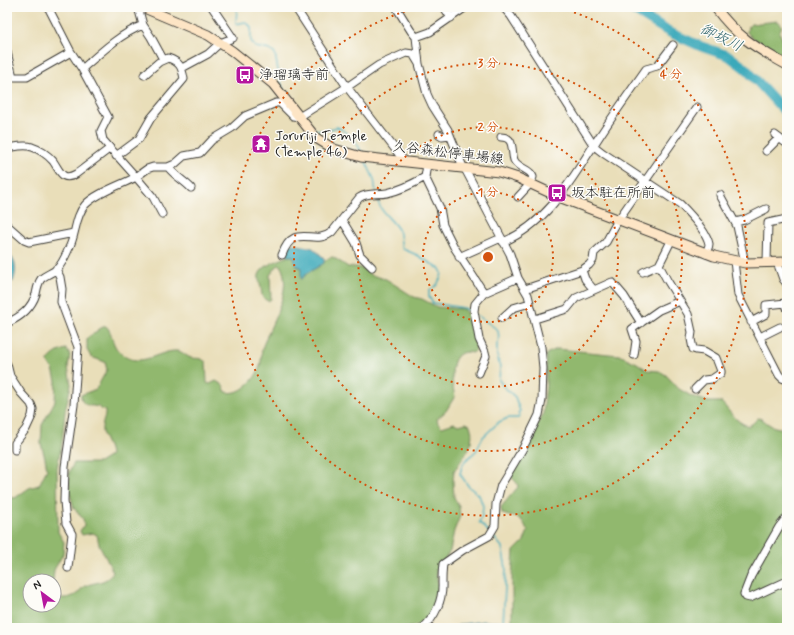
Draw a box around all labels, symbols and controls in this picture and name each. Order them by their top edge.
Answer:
water label: 御坂川 [696,19,746,57]
text: 3 分 [478,56,498,72]
bus stop icon: 浄瑠璃寺前 [234,64,256,86]
place label: 浄瑠璃寺前 [259,66,329,84]
text: 4 分 [660,67,682,83]
text: 2 分 [477,120,499,136]
place label: Joruriji Temple (Temple 46) [275,127,368,161]
temple icon: Joruriji Temple (Temple 46) [250,133,272,155]
street label: 久谷森松停車場線 [391,137,505,169]
bus stop icon: 坂本駐在所前 [546,182,568,204]
place label: 坂本駐在所前 [571,184,655,202]
text: 1 分 [478,185,498,201]
centre of rings [481,250,495,264]
north arrow [22,573,62,613]
text: N [30,577,44,593]

